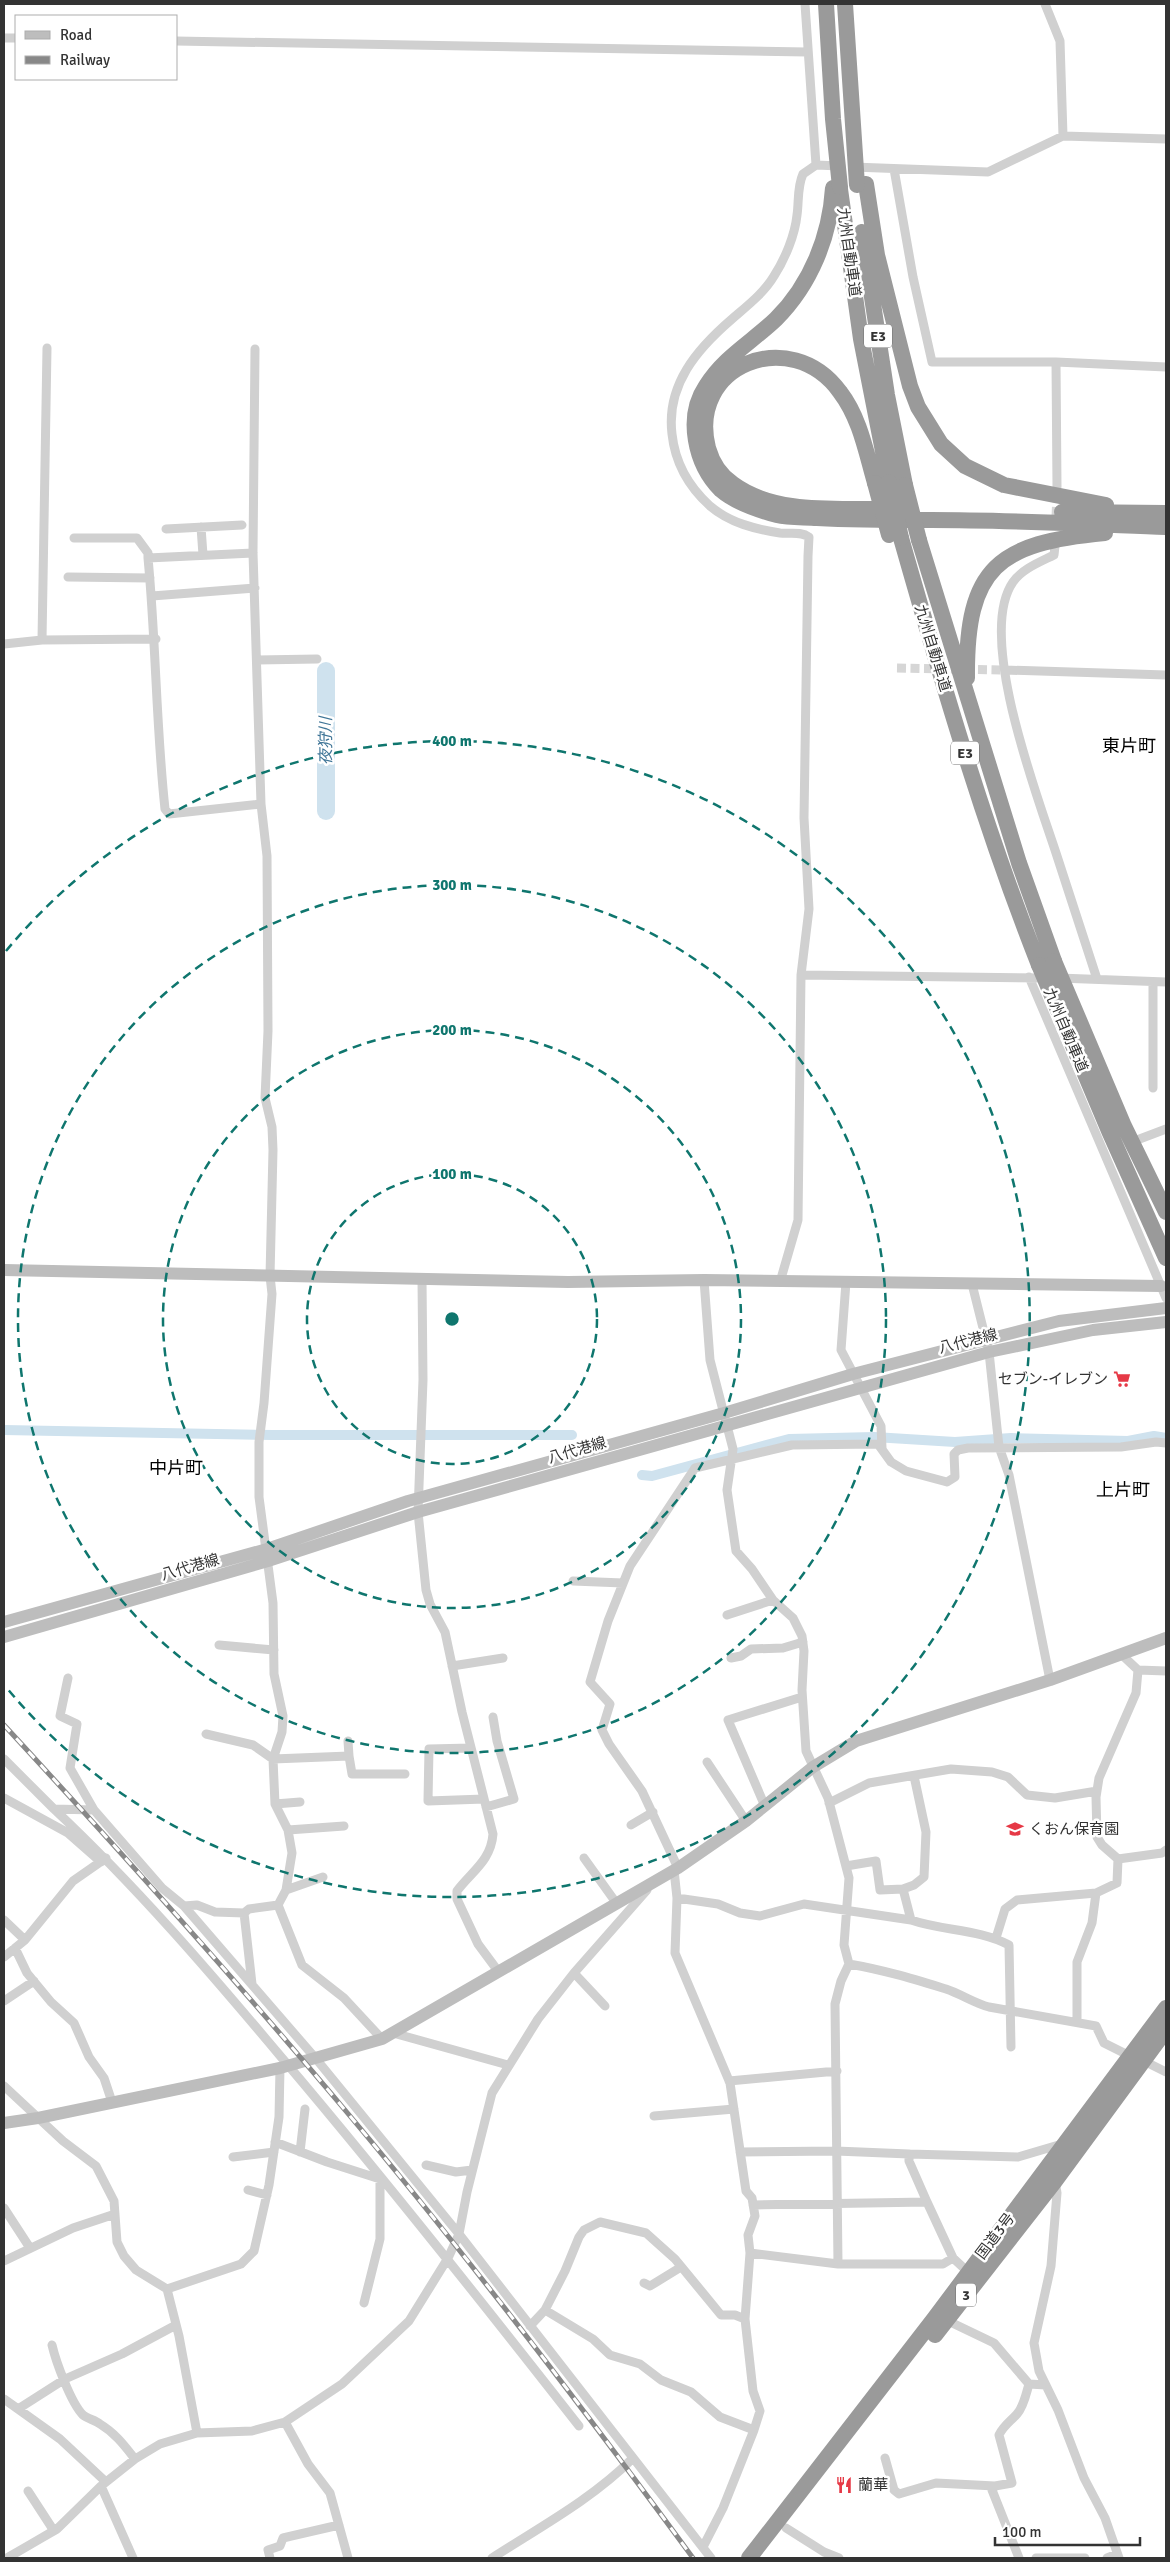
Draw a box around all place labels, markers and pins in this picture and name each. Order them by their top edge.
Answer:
centre of rings [443,1310,461,1328]
supermarket icon: セブン-イレブン [1112,1369,1132,1389]
place label: セブン-イレブン [998,1370,1108,1388]
school or university icon: くおん保育園 [1005,1819,1025,1839]
place label: くおん保育園 [1029,1820,1119,1838]
restaurant icon: 蘭華 [834,2475,854,2495]
place label: 蘭華 [858,2476,888,2494]

